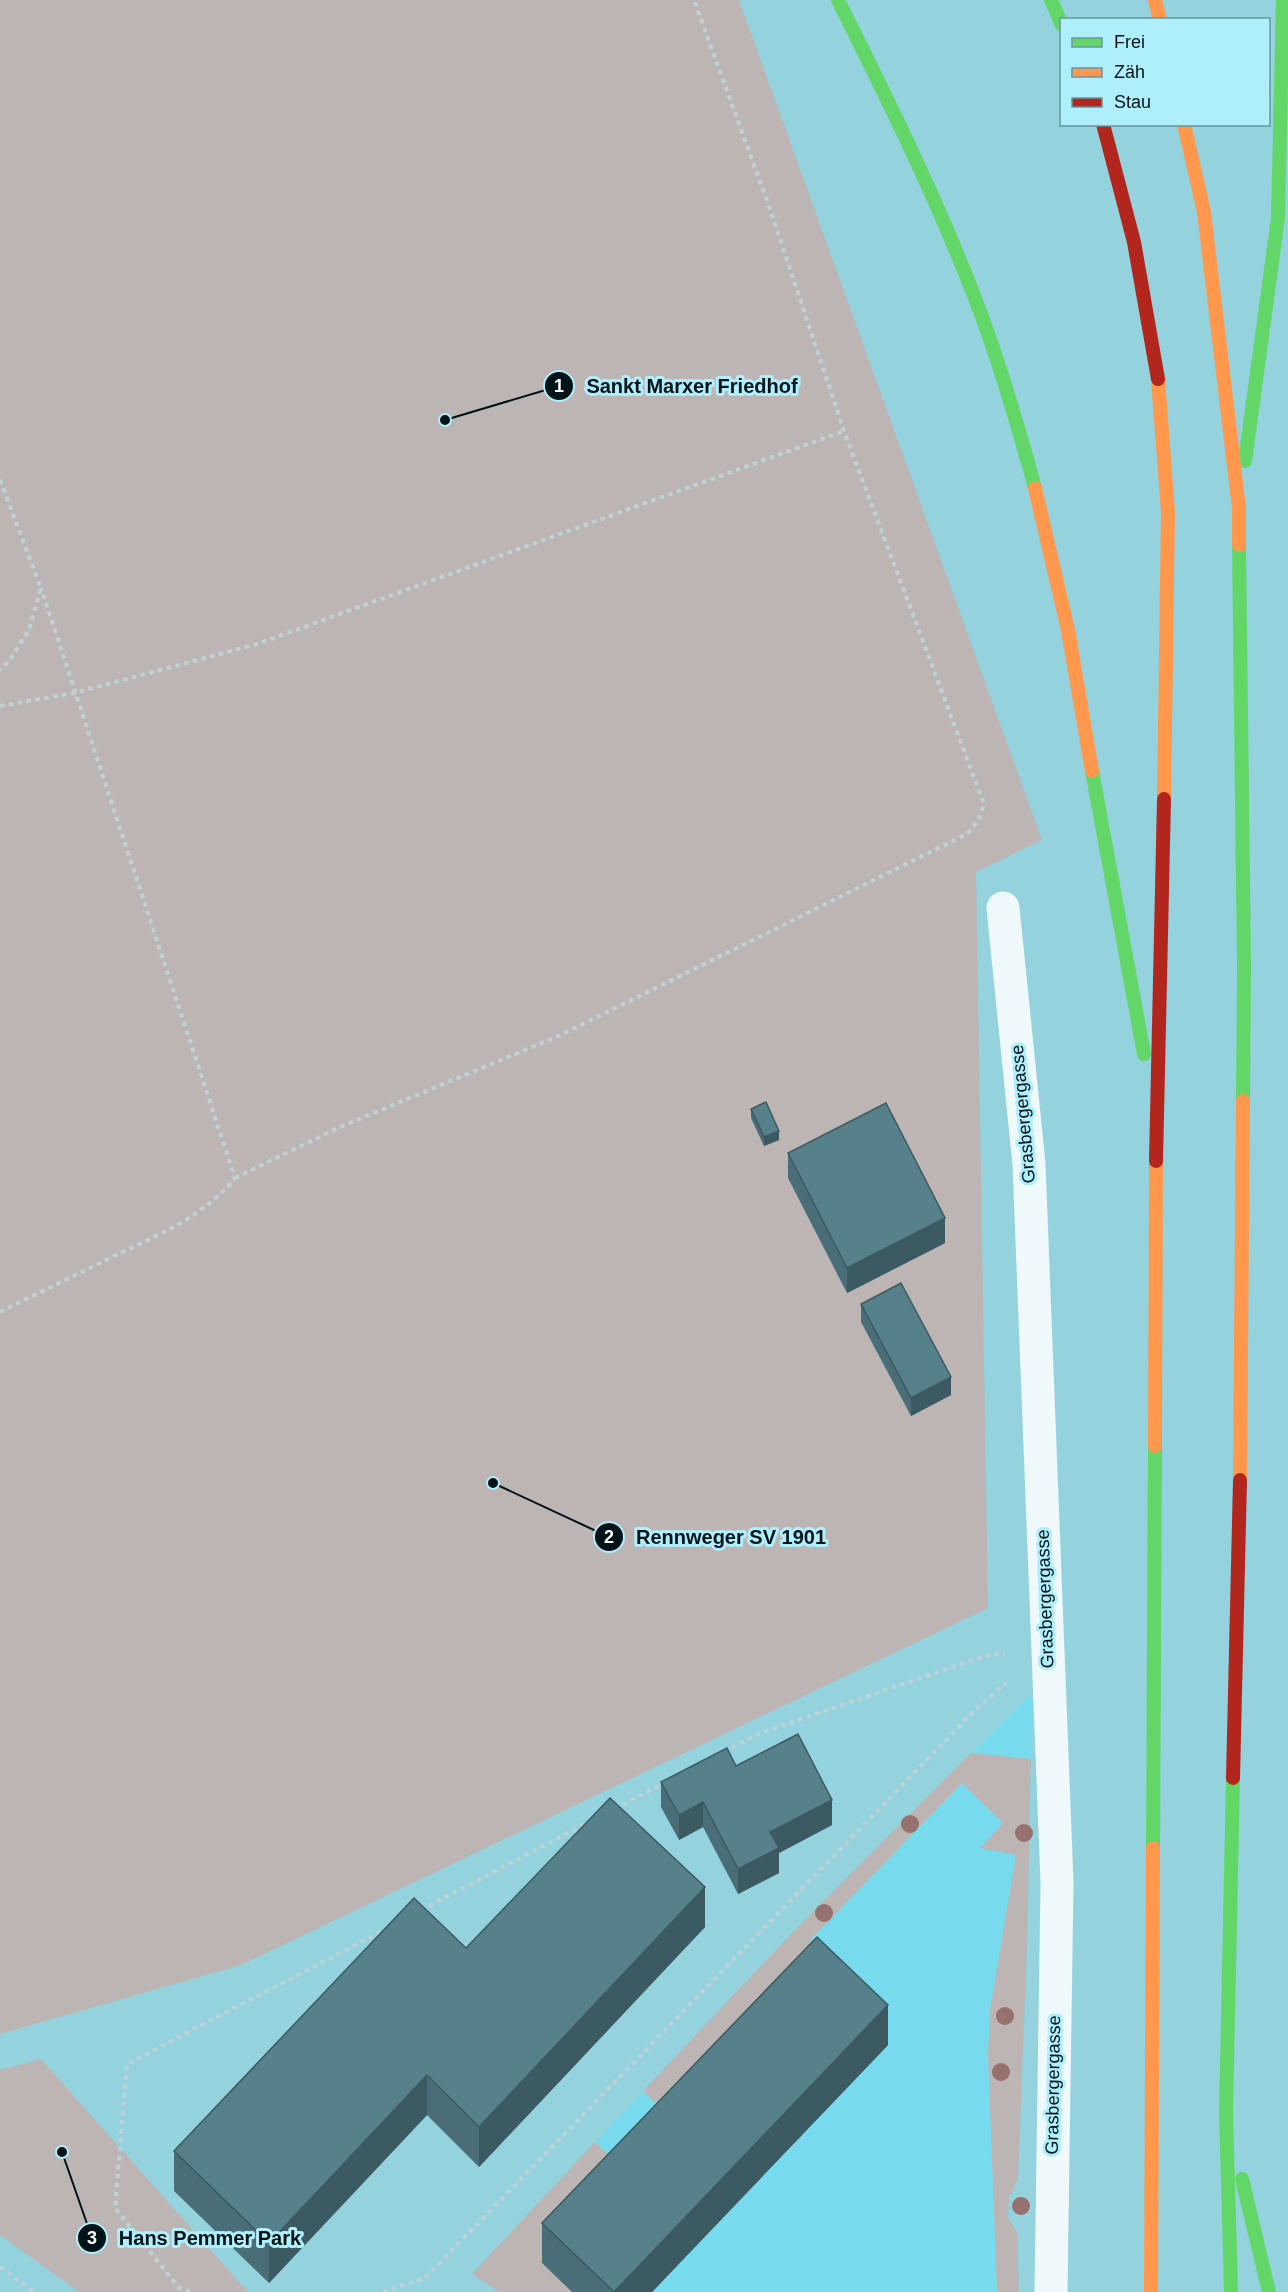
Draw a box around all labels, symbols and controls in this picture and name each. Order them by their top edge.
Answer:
legend [1060,18,1270,126]
text: Frei [1114,32,1145,52]
text: Zäh [1114,62,1145,82]
text: Stau [1114,92,1151,112]
callout: Sankt Marxer Friedhof [544,367,809,405]
text: Sankt Marxer Friedhof [586,375,798,397]
text: 1 [554,376,564,396]
street label: Grasbergergasse [1007,1044,1039,1184]
callout: Rennweger SV 1901 [594,1518,838,1556]
text: Rennweger SV 1901 [636,1526,826,1548]
text: 2 [604,1527,614,1547]
street label: Grasbergergasse [1033,1529,1057,1669]
street label: Grasbergergasse [1042,2015,1064,2155]
callout: Hans Pemmer Park [77,2219,313,2257]
text: Hans Pemmer Park [119,2227,302,2249]
text: 3 [87,2228,97,2248]

